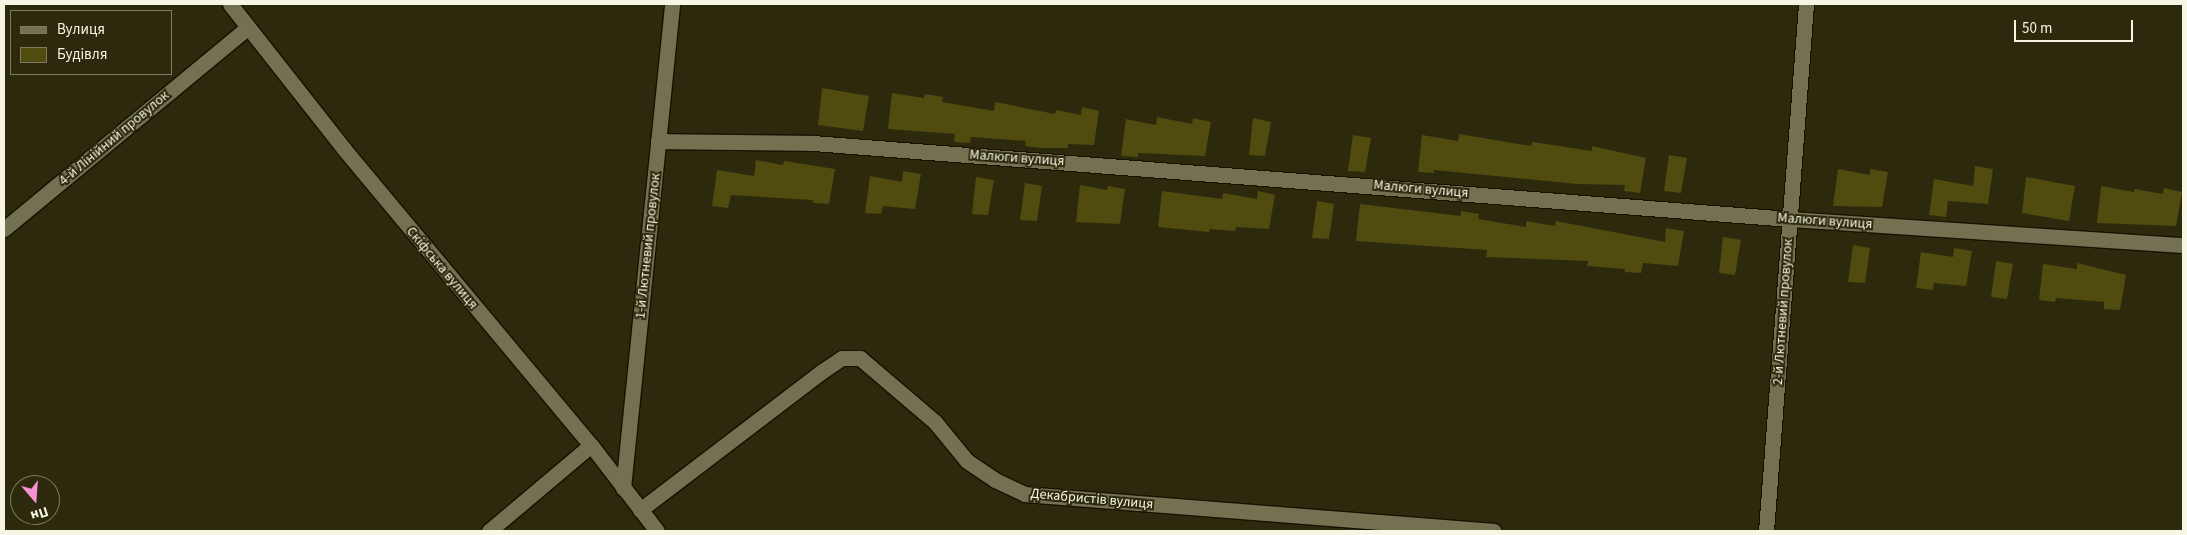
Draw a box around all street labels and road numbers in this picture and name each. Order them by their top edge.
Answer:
street label: 4-й Лінійний провулок [56,87,172,189]
street label: Малюги вулиця [969,146,1065,170]
street label: 1-й Лютневий провулок [632,172,664,320]
street label: Малюги вулиця [1373,176,1469,202]
street label: Малюги вулиця [1777,209,1873,233]
street label: Скіфська вулиця [403,223,481,313]
street label: 2-й Лютневий провулок [1770,238,1796,386]
street label: Декабристів вулиця [1030,485,1154,513]

